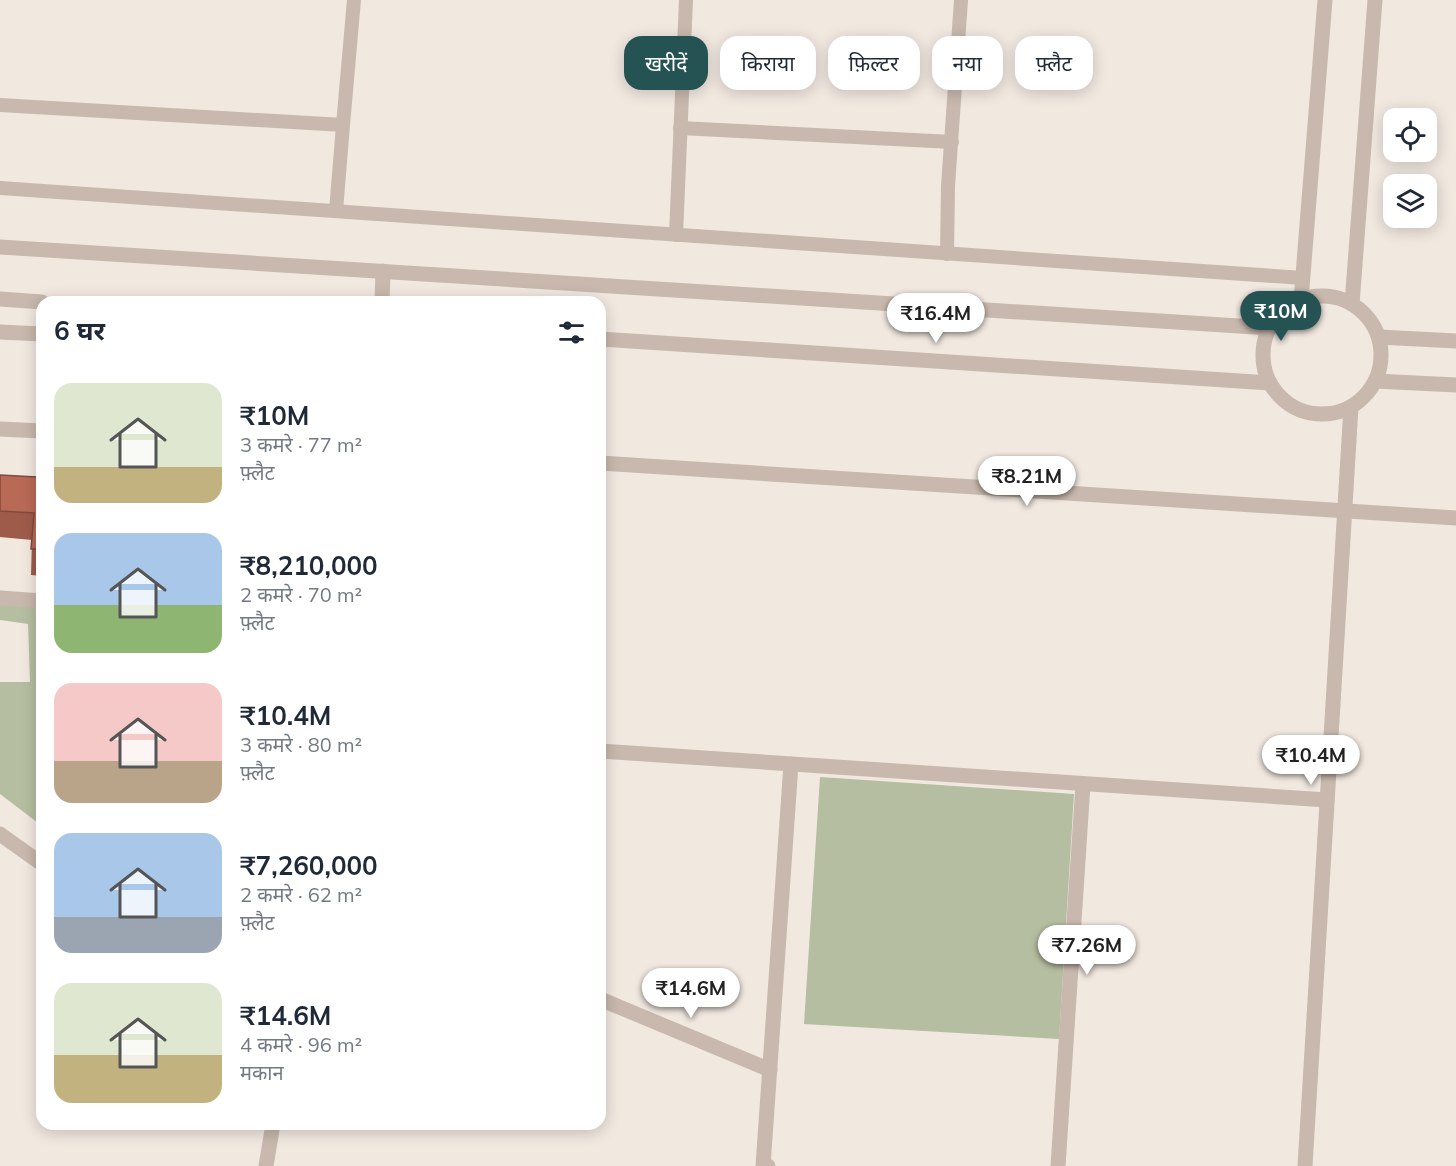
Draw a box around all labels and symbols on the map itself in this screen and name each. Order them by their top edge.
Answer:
pin: ₹10M [1245,291,1317,342]
pin: ₹16.4M [887,293,985,344]
pin: ₹8.21M [978,456,1076,507]
pin: ₹10.4M [1262,735,1360,786]
pin: ₹7.26M [1038,925,1136,976]
pin: ₹14.6M [642,968,740,1019]

